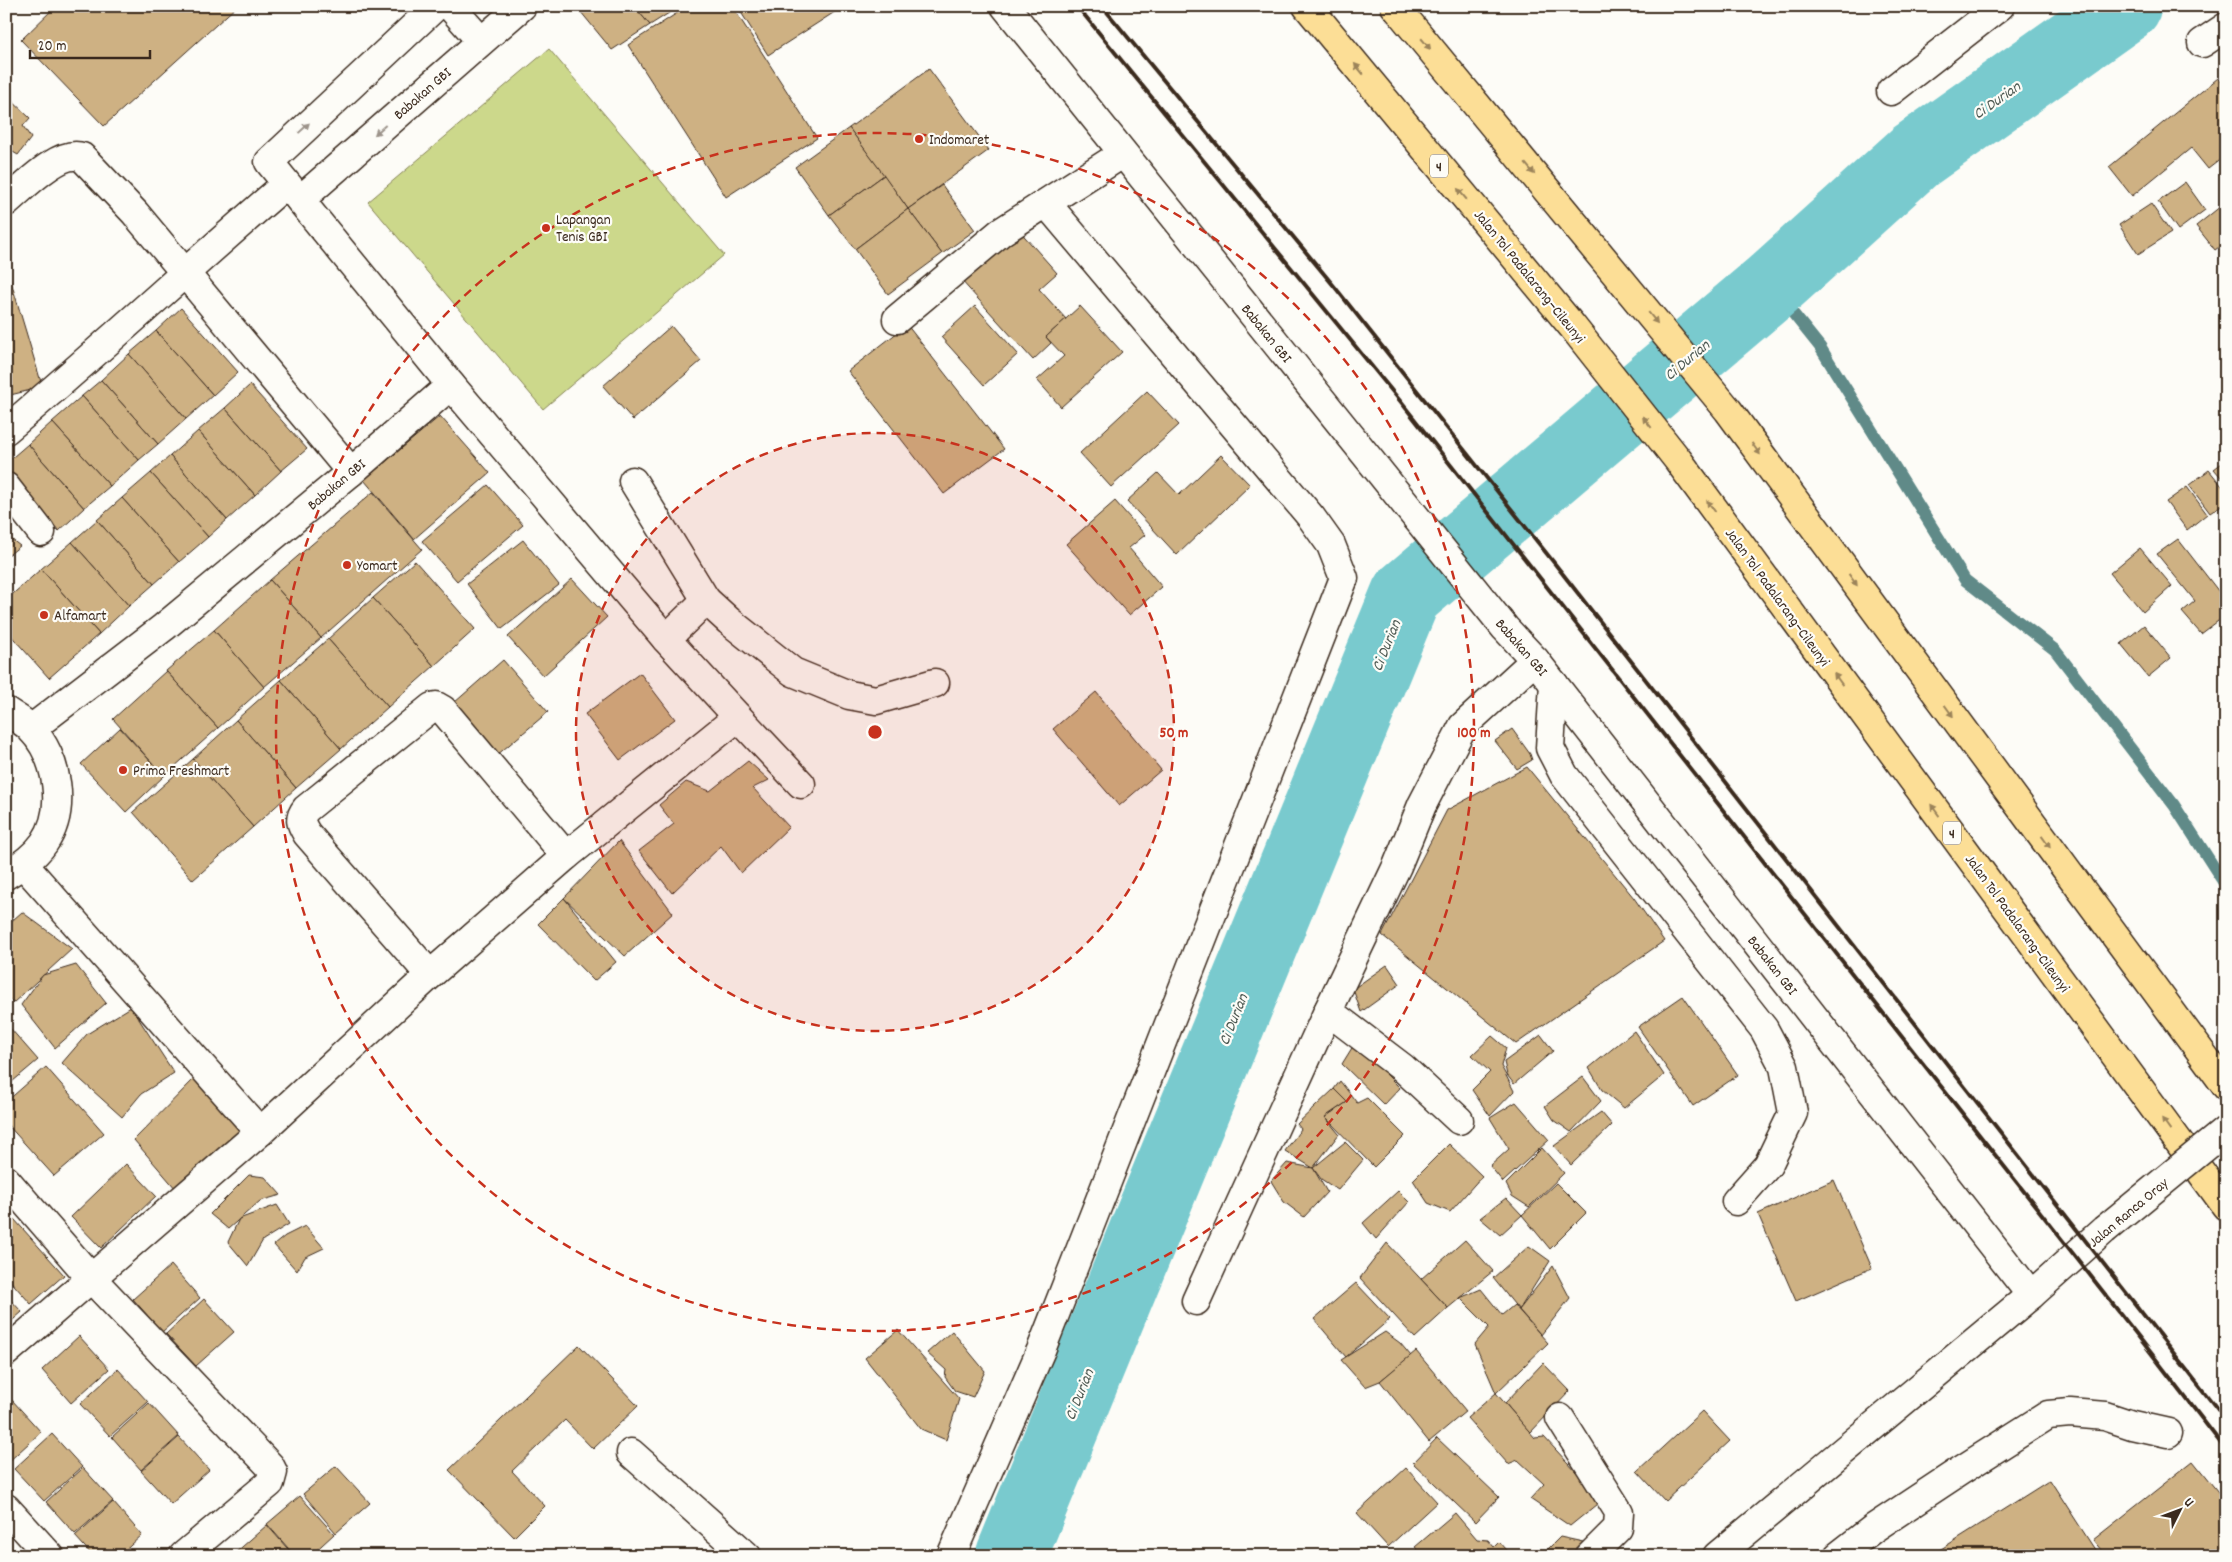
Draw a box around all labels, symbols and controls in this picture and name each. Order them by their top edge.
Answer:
scale bar [30,28,150,60]
text: 20 m [38,36,66,58]
one-way arrow [1421,37,1432,50]
street label: Babakan GBI [389,63,457,126]
one-way arrow [1353,63,1364,76]
water label: Ci Durian [1969,76,2026,126]
one-way arrow [298,123,311,134]
one-way arrow [374,124,386,136]
place label: Indomaret [929,130,990,152]
marker: Indomaret [913,133,925,145]
road number: 4 [1430,154,1448,178]
one-way arrow [1524,162,1535,175]
one-way arrow [1457,188,1468,201]
street label: Jalan Tol Padalarang–Cileunyi [1468,206,1590,349]
place label: Lapangan Tenis GBI [556,210,611,249]
marker: Lapangan Tenis GBI [540,222,552,234]
street label: Babakan GBI [1235,300,1296,369]
one-way arrow [1647,312,1658,325]
water label: Ci Durian [1660,335,1716,387]
one-way arrow [1642,416,1653,429]
one-way arrow [1751,442,1762,455]
street label: Babakan GBI [303,454,372,517]
one-way arrow [1706,499,1716,513]
street label: Jalan Tol Padalarang–Cileunyi [1719,524,1834,672]
place label: Yomart [357,556,398,578]
marker: Yomart [341,559,353,571]
one-way arrow [1848,573,1858,587]
place label: Alfamart [54,606,107,628]
marker: Alfamart [38,609,50,621]
street label: Babakan GBI [1489,614,1552,682]
water label: Ci Durian [1367,616,1408,675]
one-way arrow [1833,673,1844,686]
one-way arrow [1944,704,1954,718]
centre of rings [866,723,884,741]
text: 50 m [1160,723,1188,745]
text: 100 m [1457,723,1491,745]
place label: Prima Freshmart [133,761,230,783]
marker: Prima Freshmart [117,764,129,776]
one-way arrow [1930,803,1940,817]
road number: 4 [1943,821,1961,844]
one-way arrow [2040,835,2051,848]
street label: Jalan Tol Padalarang–Cileunyi [1959,850,2074,998]
street label: Babakan GBI [1741,932,1802,1001]
water label: Ci Durian [1214,990,1255,1049]
one-way arrow [2161,1117,2171,1131]
street label: Jalan Ranca Oray [2084,1173,2175,1254]
water label: Ci Durian [1060,1365,1101,1424]
north arrow [2154,1484,2204,1534]
text: U [2178,1493,2198,1512]

